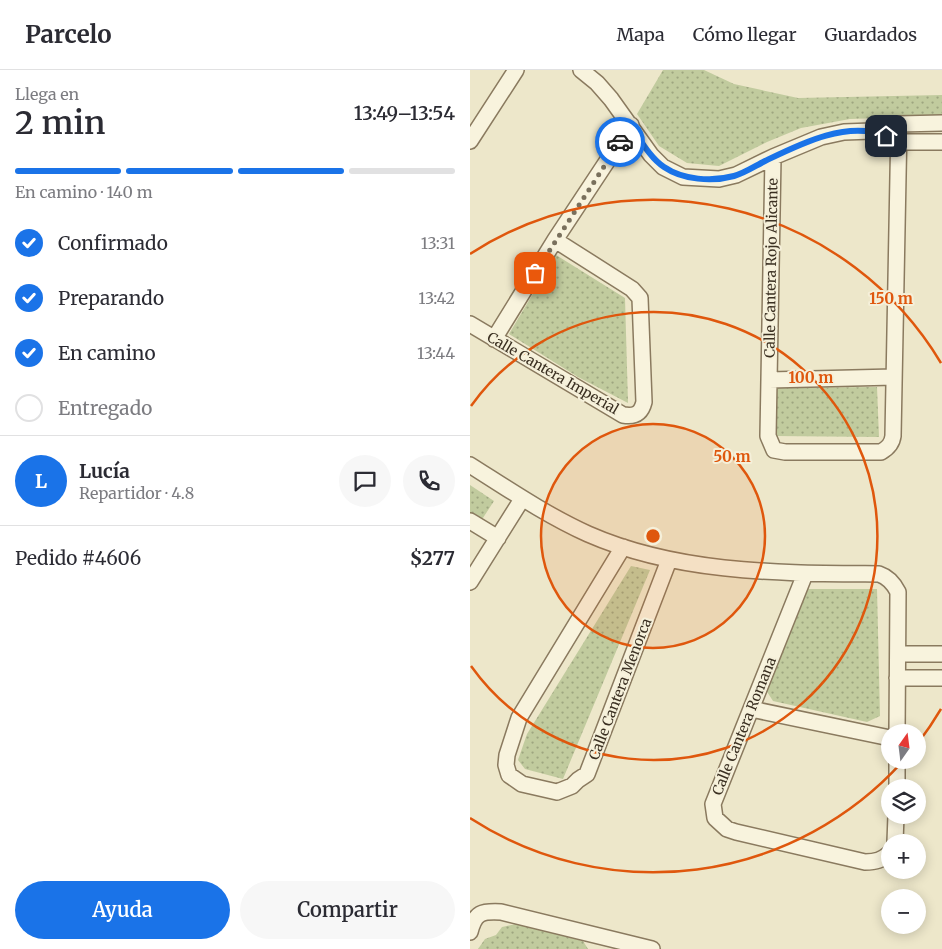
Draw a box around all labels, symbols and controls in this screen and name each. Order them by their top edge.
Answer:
text: Parcelo [25,19,112,50]
text: Mapa [616,23,665,46]
text: Cómo llegar [693,23,796,46]
text: Guardados [824,23,917,46]
text: Llega en [15,84,79,104]
text: 13:49–13:54 [354,101,455,125]
text: 2 min [15,103,105,143]
pin [865,115,907,157]
courier [595,117,645,167]
icon: home [872,122,900,150]
icon: car [606,128,634,156]
street label: Calle Cantera Rojo Alicante [760,178,782,358]
text: En camino · 140 m [15,182,153,202]
icon: check [15,229,43,257]
text: Confirmado [58,231,168,255]
text: 13:31 [421,233,455,253]
pin [514,252,556,294]
icon: bag [521,259,549,287]
icon: check [15,284,43,312]
text: Preparando [58,286,164,310]
text: 13:42 [418,288,455,308]
text: 150 m [869,289,913,308]
street label: Calle Cantera Imperial [484,328,623,418]
icon: check [15,339,43,367]
text: En camino [58,341,156,365]
text: 13:44 [417,343,455,363]
text: 100 m [789,368,833,387]
text: Entregado [58,396,152,420]
text: 50 m [713,447,751,466]
button: chat [339,455,391,507]
button: phone [403,455,455,507]
text: Lucía [79,459,130,483]
text: L [35,469,47,493]
text: Repartidor · 4.8 [79,483,194,503]
centre of rings [644,527,662,545]
text: Pedido #4606 [15,546,141,570]
text: $277 [410,546,455,570]
street label: Calle Cantera Menorca [585,615,656,762]
street label: Calle Cantera Romana [708,654,780,798]
north arrow [881,724,926,769]
map controls [881,724,926,934]
button: layers [881,779,926,824]
button: + [881,834,926,879]
button: Ayuda [15,881,230,939]
button: Compartir [240,881,455,939]
button: − [881,889,926,934]

